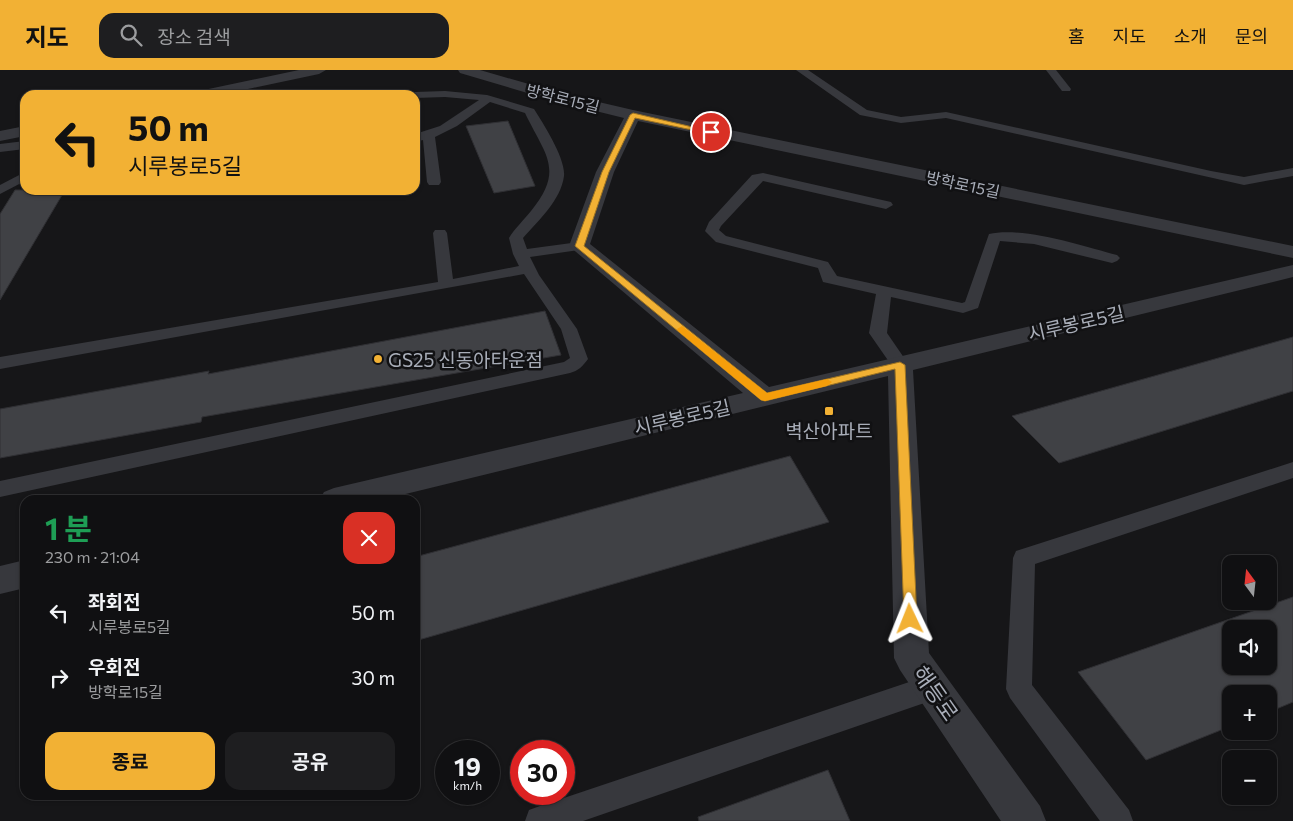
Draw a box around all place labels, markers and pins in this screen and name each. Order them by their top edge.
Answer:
pin [690,111,732,153]
place label: GS25 신동아타운점 [388,348,543,371]
marker: GS25 신동아타운점 [372,353,384,365]
marker: 벽산아파트 [823,405,835,417]
place label: 벽산아파트 [785,419,873,442]

